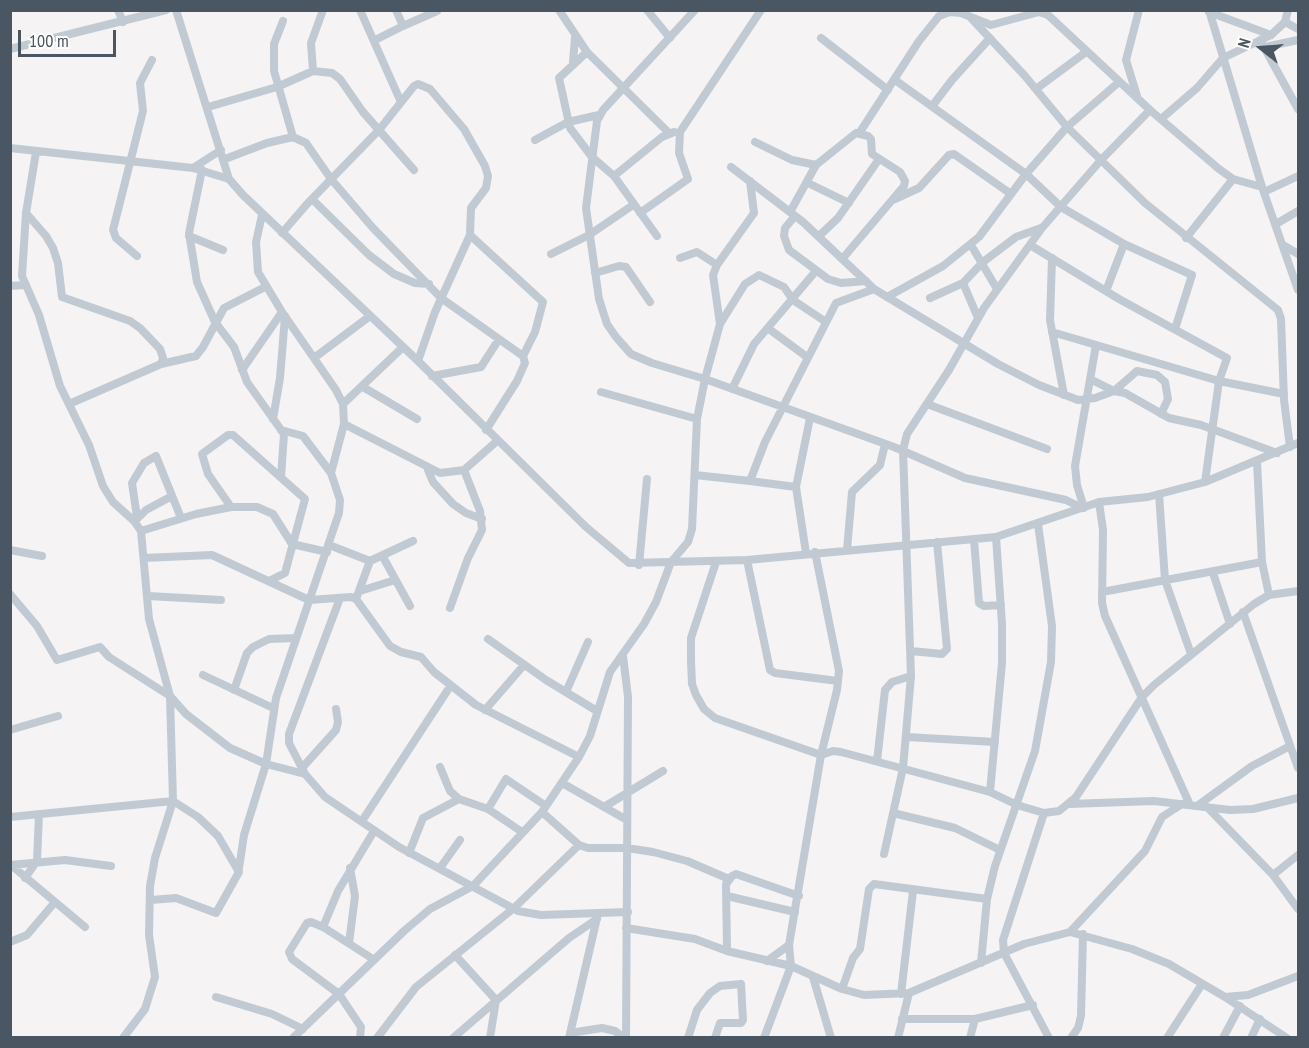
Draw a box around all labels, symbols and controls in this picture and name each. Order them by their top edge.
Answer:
scale bar [21,18,118,56]
north arrow [1231,18,1291,78]
text: 100 m [29,29,69,52]
text: N [1233,36,1255,50]

